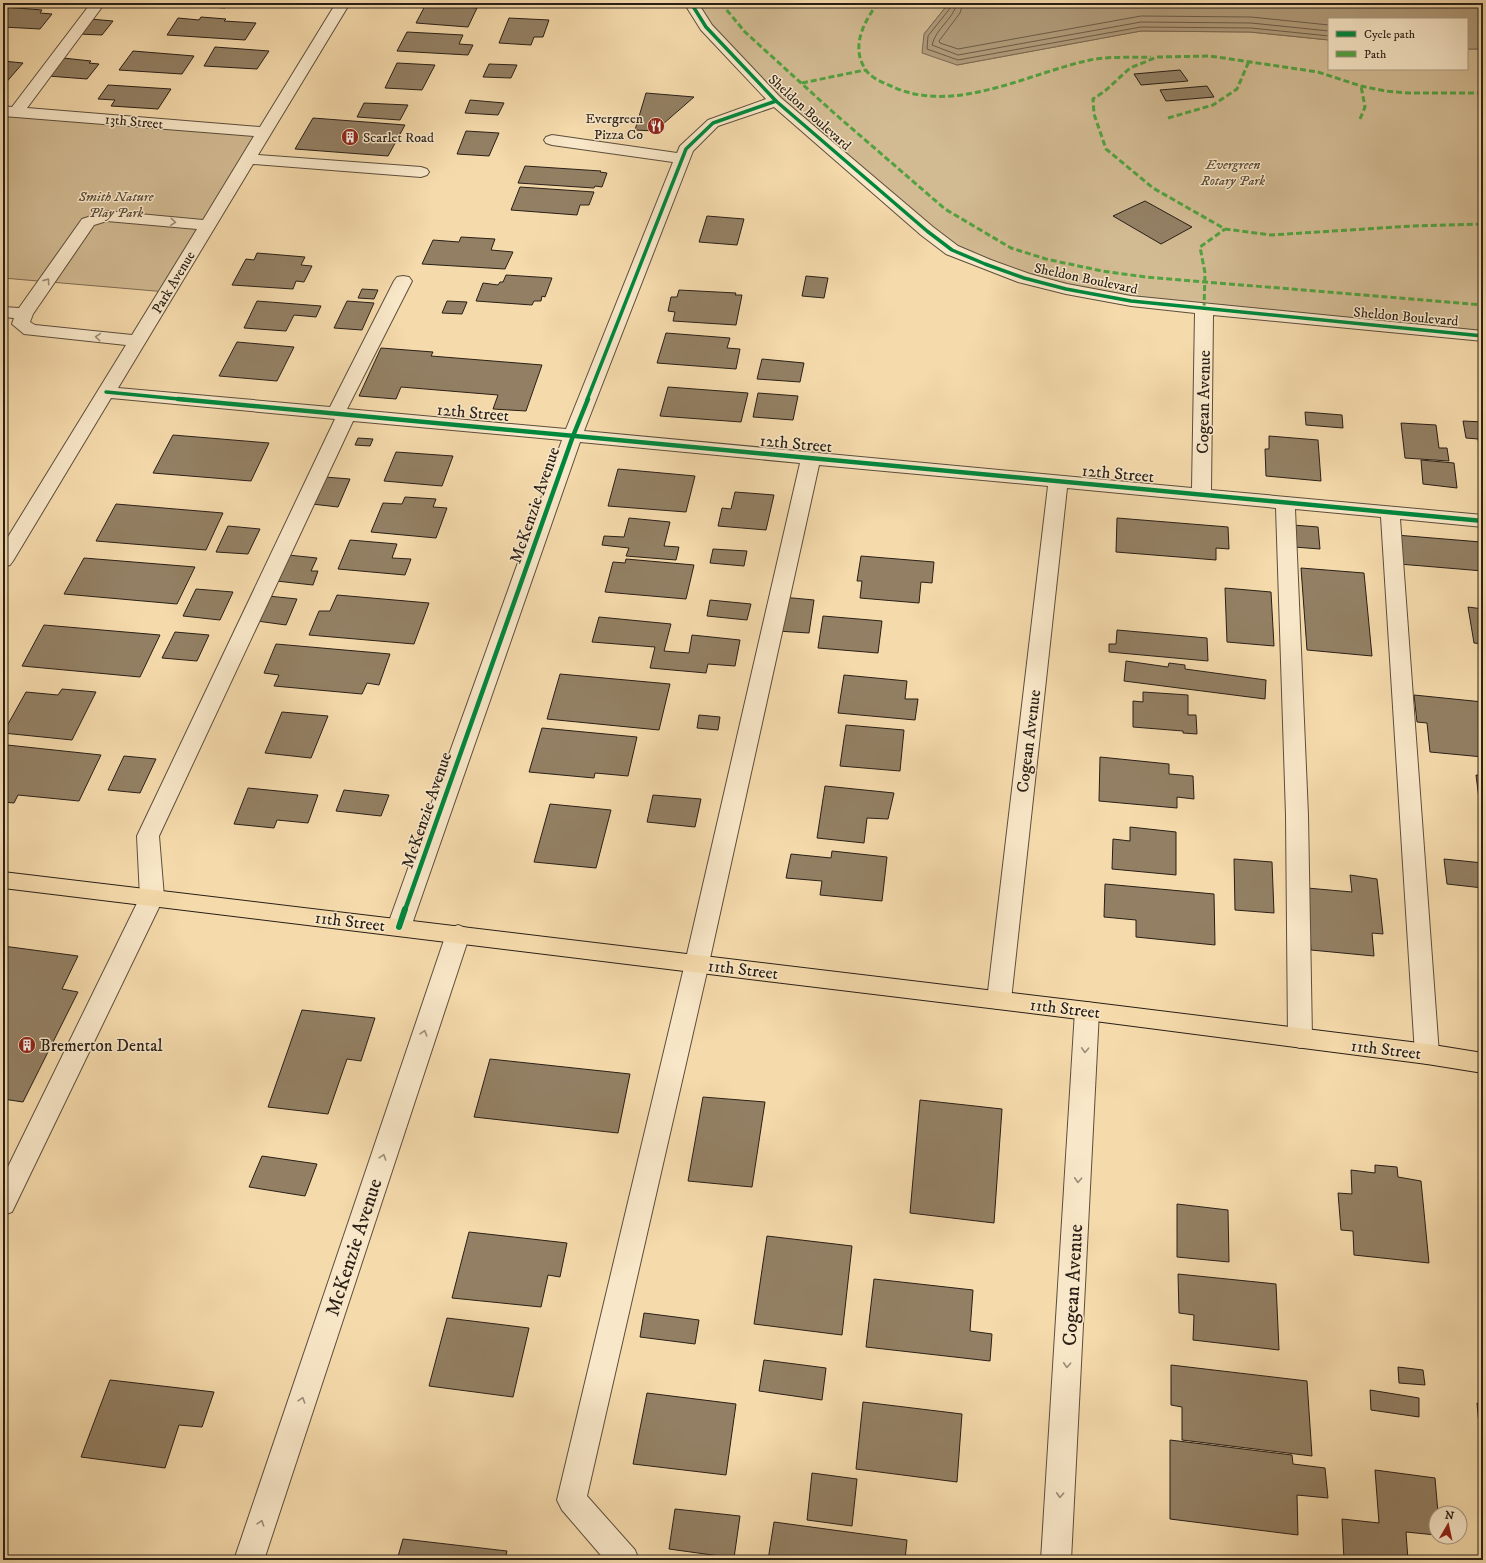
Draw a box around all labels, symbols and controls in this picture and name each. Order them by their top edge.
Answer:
legend [1328,18,1468,70]
text: Cycle path [1364,27,1416,42]
text: Path [1364,47,1387,62]
street label: Sheldon Boulevard [764,71,855,155]
street label: 13th Street [104,110,164,134]
place label: Evergreen Pizza Co [585,110,644,144]
restaurant icon: Evergreen Pizza Co [646,116,666,136]
building icon: Scarlet Road [340,127,360,147]
place label: Scarlet Road [363,129,434,147]
park label: Evergreen Rotary Park [1200,156,1265,190]
park label: Smith Nature Play Park [77,188,155,222]
one-way arrow [170,217,176,226]
street label: Park Avenue [148,248,200,317]
street label: Sheldon Boulevard [1032,259,1139,299]
one-way arrow [42,278,50,285]
street label: Sheldon Boulevard [1353,303,1459,331]
one-way arrow [95,332,101,341]
street label: Cogean Avenue [1192,350,1216,454]
street label: 12th Street [436,399,511,427]
street label: 12th Street [759,430,834,458]
street label: McKenzie Avenue [505,444,565,566]
street label: 12th Street [1081,460,1156,488]
street label: Cogean Avenue [1012,688,1046,794]
street label: McKenzie Avenue [397,749,457,871]
street label: 11th Street [313,907,387,937]
street label: 11th Street [706,955,780,985]
street label: 11th Street [1028,994,1102,1024]
one-way arrow [419,1030,428,1037]
building icon: Bremerton Dental [17,1035,37,1055]
place label: Bremerton Dental [40,1035,163,1057]
street label: 11th Street [1349,1035,1423,1065]
one-way arrow [1080,1047,1089,1053]
one-way arrow [378,1153,387,1160]
street label: McKenzie Avenue [320,1176,388,1319]
one-way arrow [1073,1177,1082,1183]
street label: Cogean Avenue [1058,1224,1089,1347]
one-way arrow [1063,1362,1072,1368]
one-way arrow [297,1396,306,1403]
one-way arrow [1056,1492,1064,1498]
north arrow [1428,1505,1468,1545]
text: N [1444,1508,1455,1524]
one-way arrow [257,1520,265,1527]

